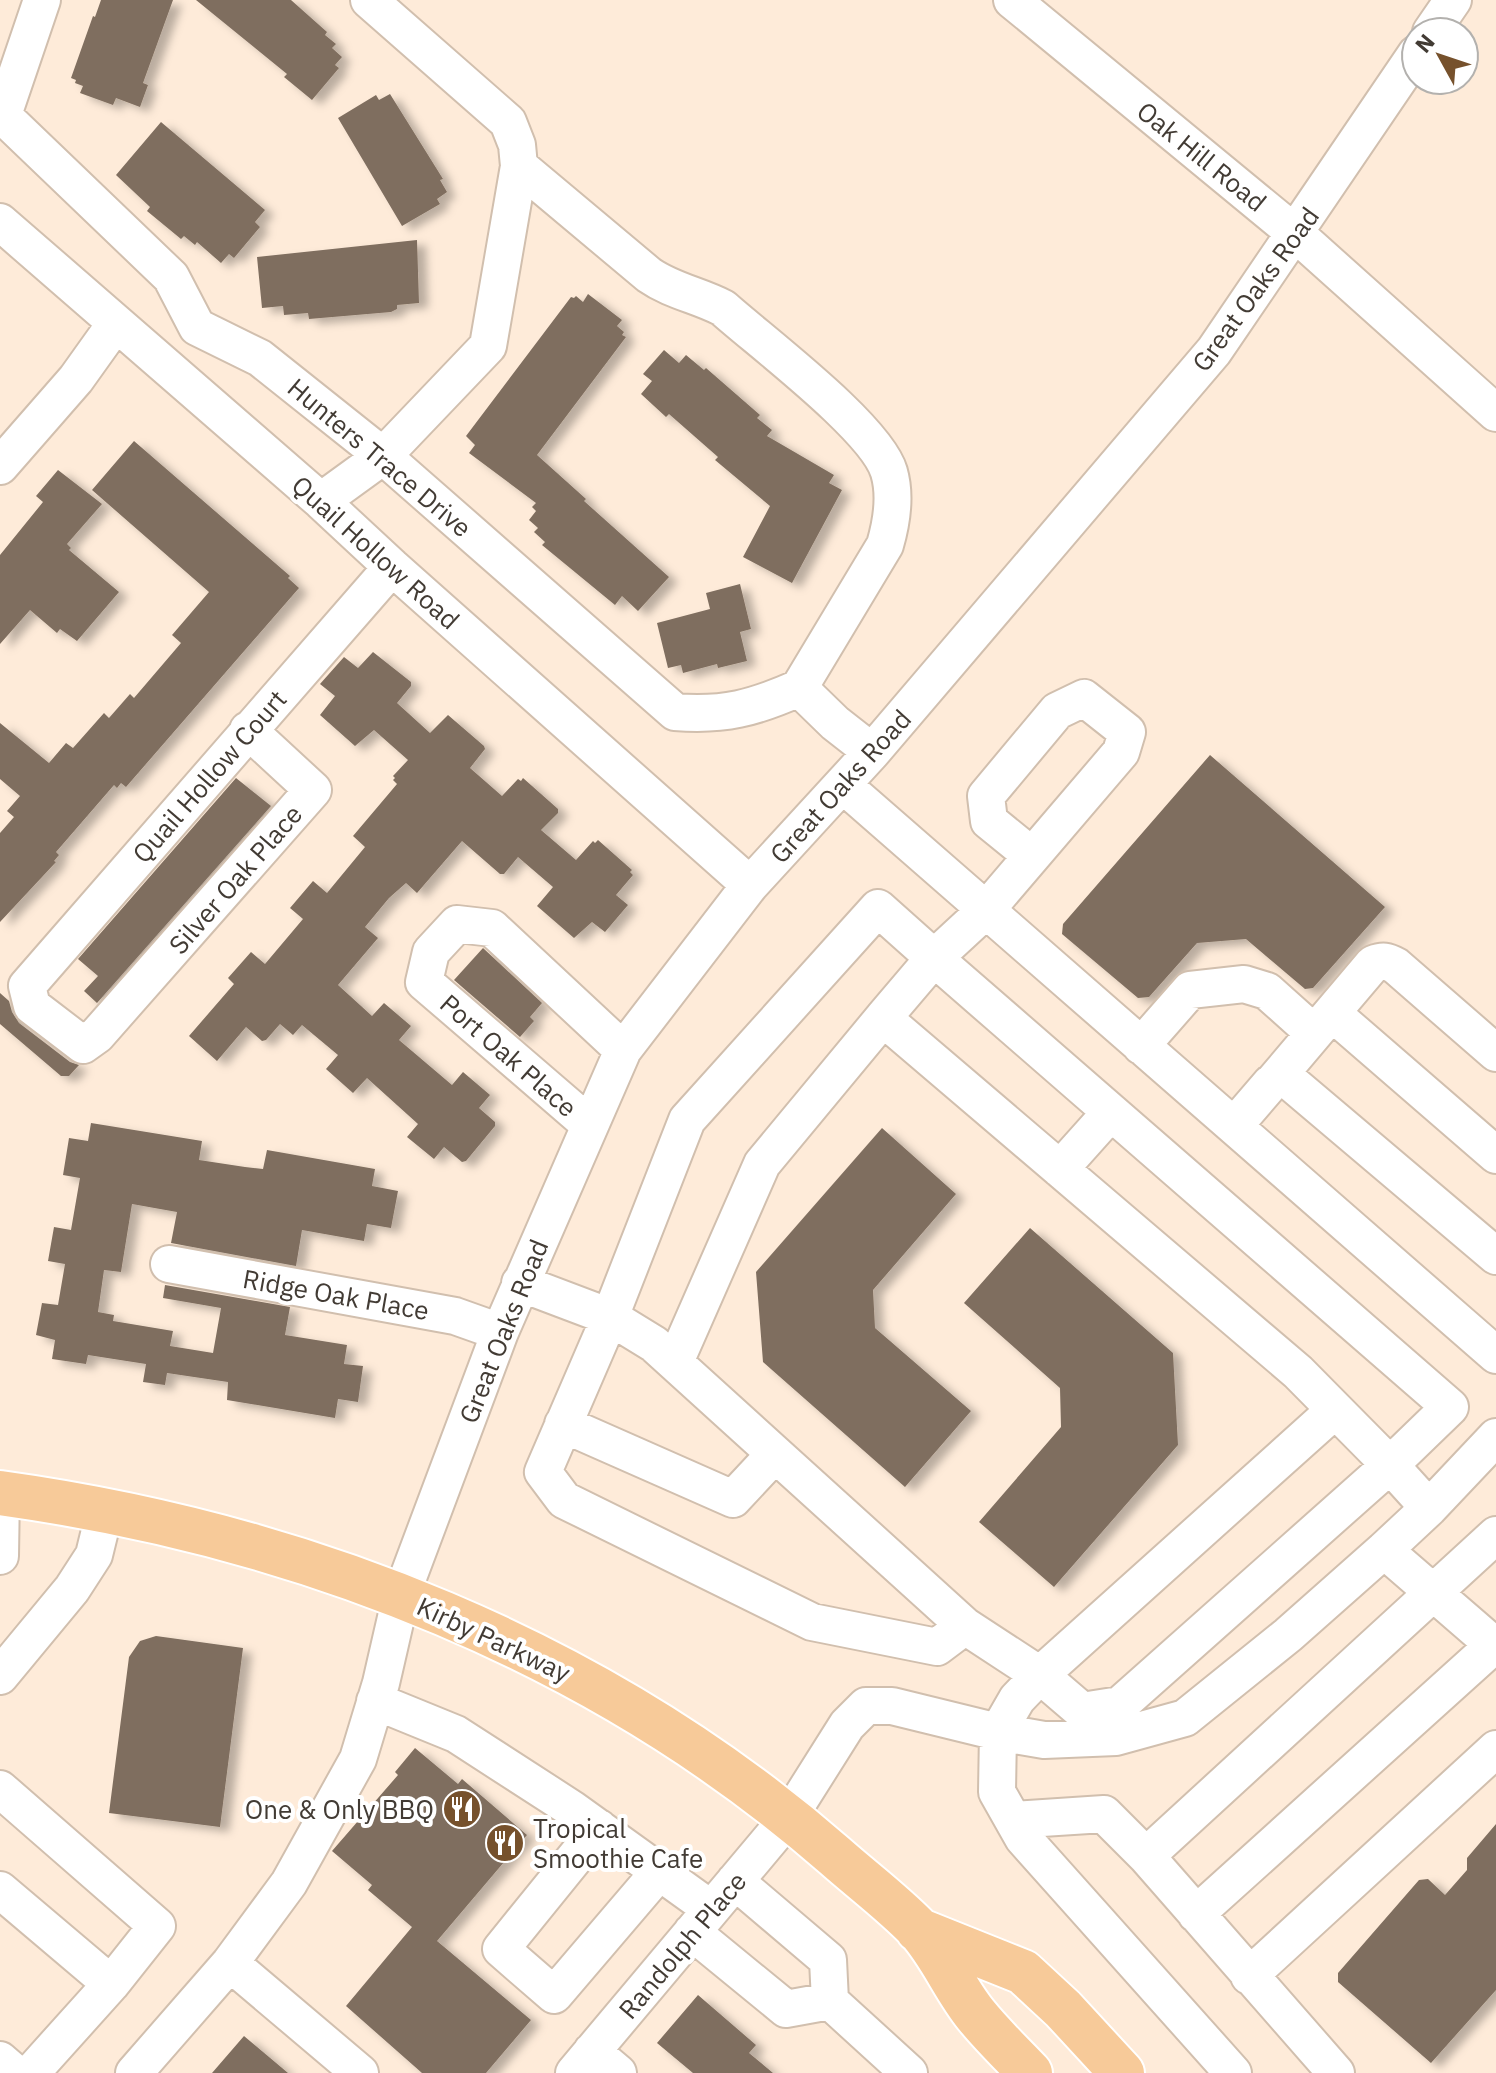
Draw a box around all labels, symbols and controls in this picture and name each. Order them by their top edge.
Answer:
north arrow [1400,16,1480,96]
text: N [1408,27,1441,58]
street label: Oak Hill Road [1130,93,1274,219]
street label: Great Oaks Road [1184,200,1326,378]
street label: Hunters Trace Drive [281,370,479,544]
street label: Quail Hollow Road [285,468,467,636]
street label: Quail Hollow Court [124,682,294,870]
street label: Great Oaks Road [762,702,918,870]
street label: Silver Oak Place [161,797,309,961]
street label: Port Oak Place [433,986,585,1124]
street label: Great Oaks Road [451,1234,555,1428]
street label: Ridge Oak Place [240,1261,432,1327]
street label: Kirby Parkway [412,1589,576,1689]
restaurant icon: One & Only BBQ [441,1788,483,1830]
place label: One & Only BBQ [245,1792,434,1826]
place label: Tropical Smoothie Cafe [533,1811,703,1875]
restaurant icon: Tropical Smoothie Cafe [484,1822,526,1864]
street label: Randolph Place [611,1865,753,2025]

